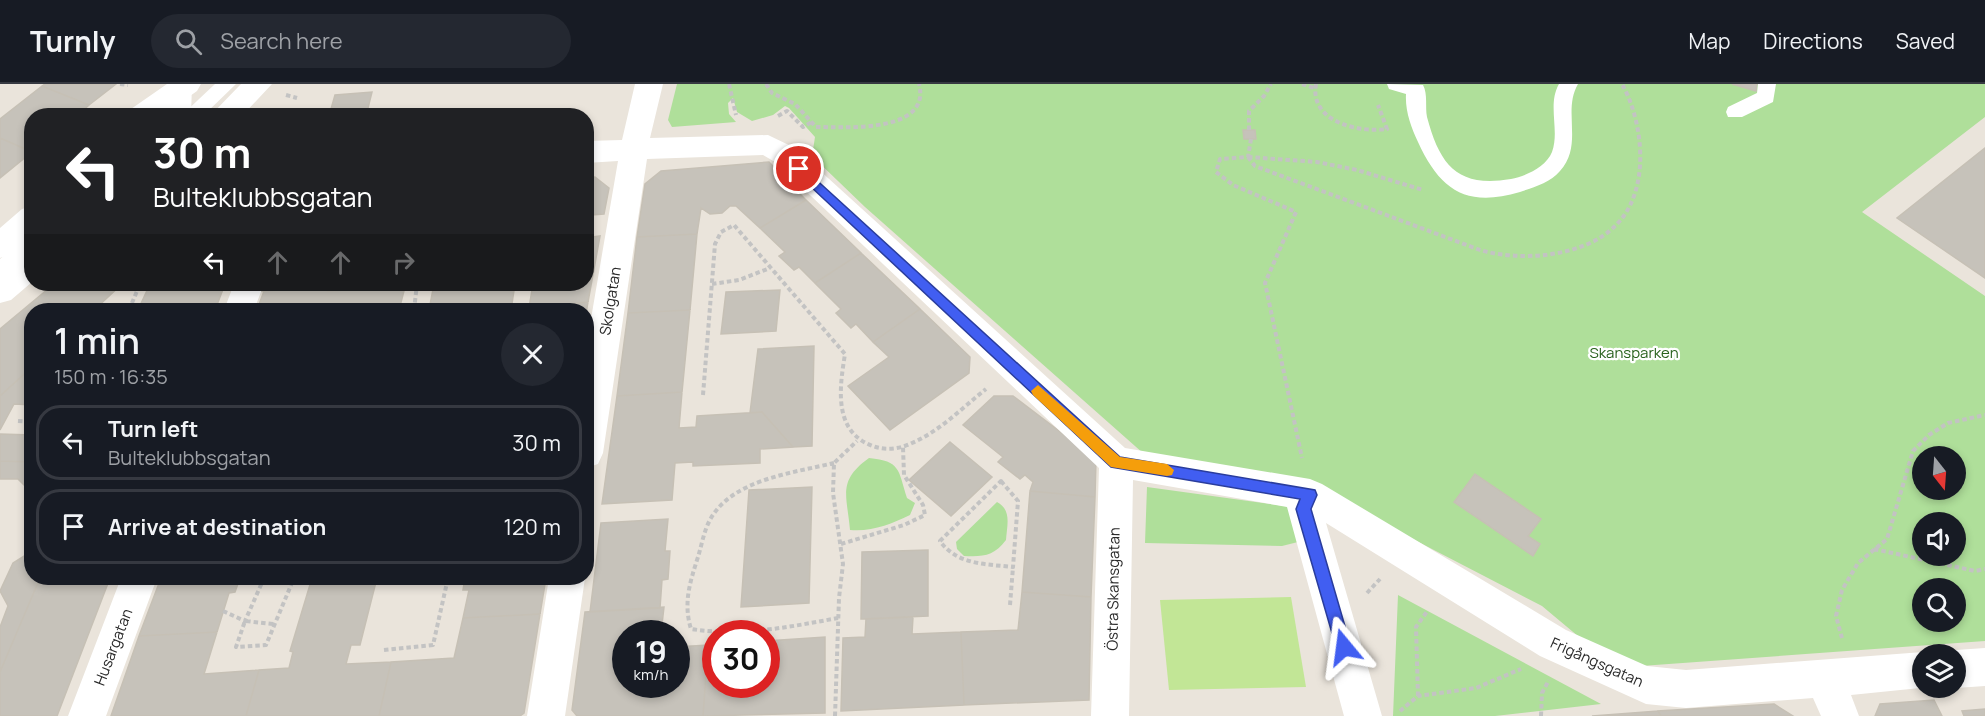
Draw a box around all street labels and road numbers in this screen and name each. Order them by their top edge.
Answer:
street label: Skolgatan [594,265,626,337]
street label: Östra Skansgatan [1101,527,1125,651]
street label: Husargatan [89,605,137,689]
street label: Frigångsgatan [1547,632,1647,692]

